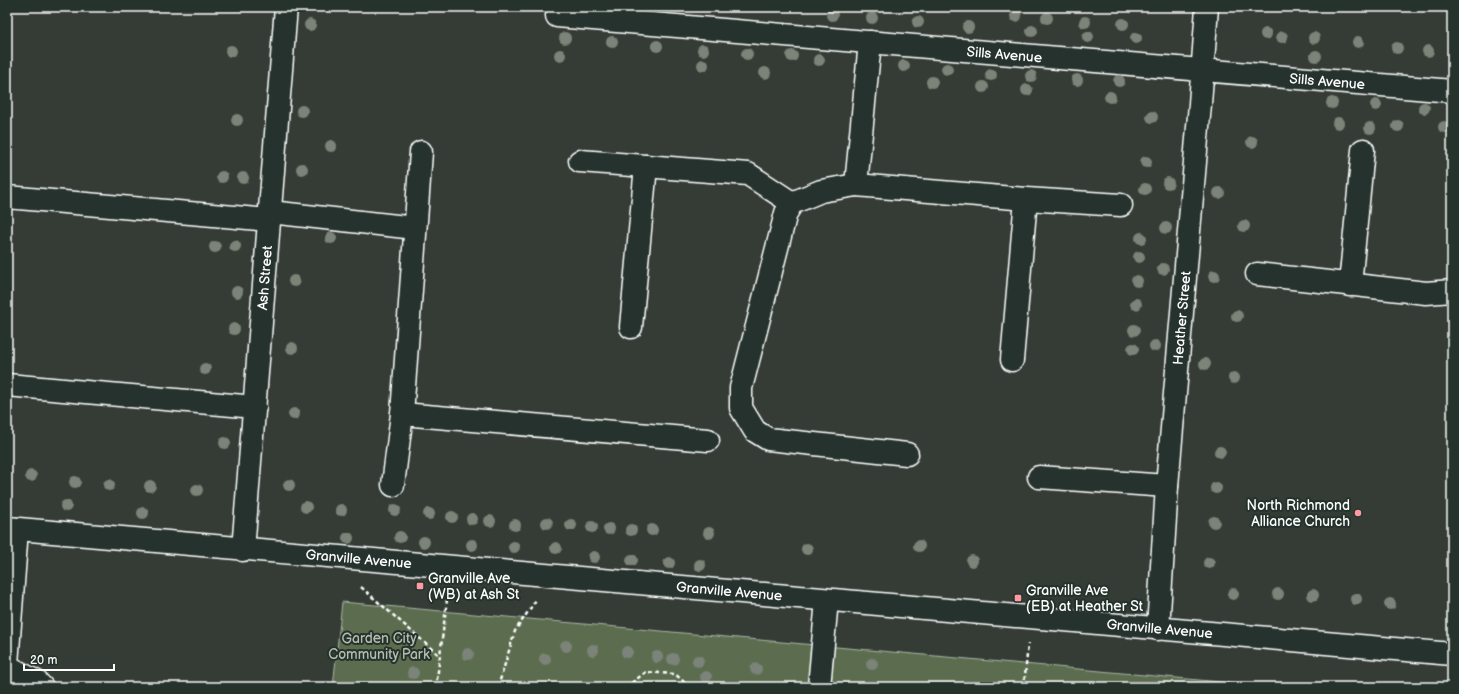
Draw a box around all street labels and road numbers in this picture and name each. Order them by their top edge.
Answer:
street label: Sills Avenue [966,43,1043,66]
street label: Sills Avenue [1289,70,1366,93]
street label: Ash Street [254,244,276,311]
street label: Heather Street [1169,270,1194,365]
street label: Granville Avenue [305,546,412,572]
street label: Granville Avenue [676,578,783,604]
street label: Granville Avenue [1106,615,1213,642]

